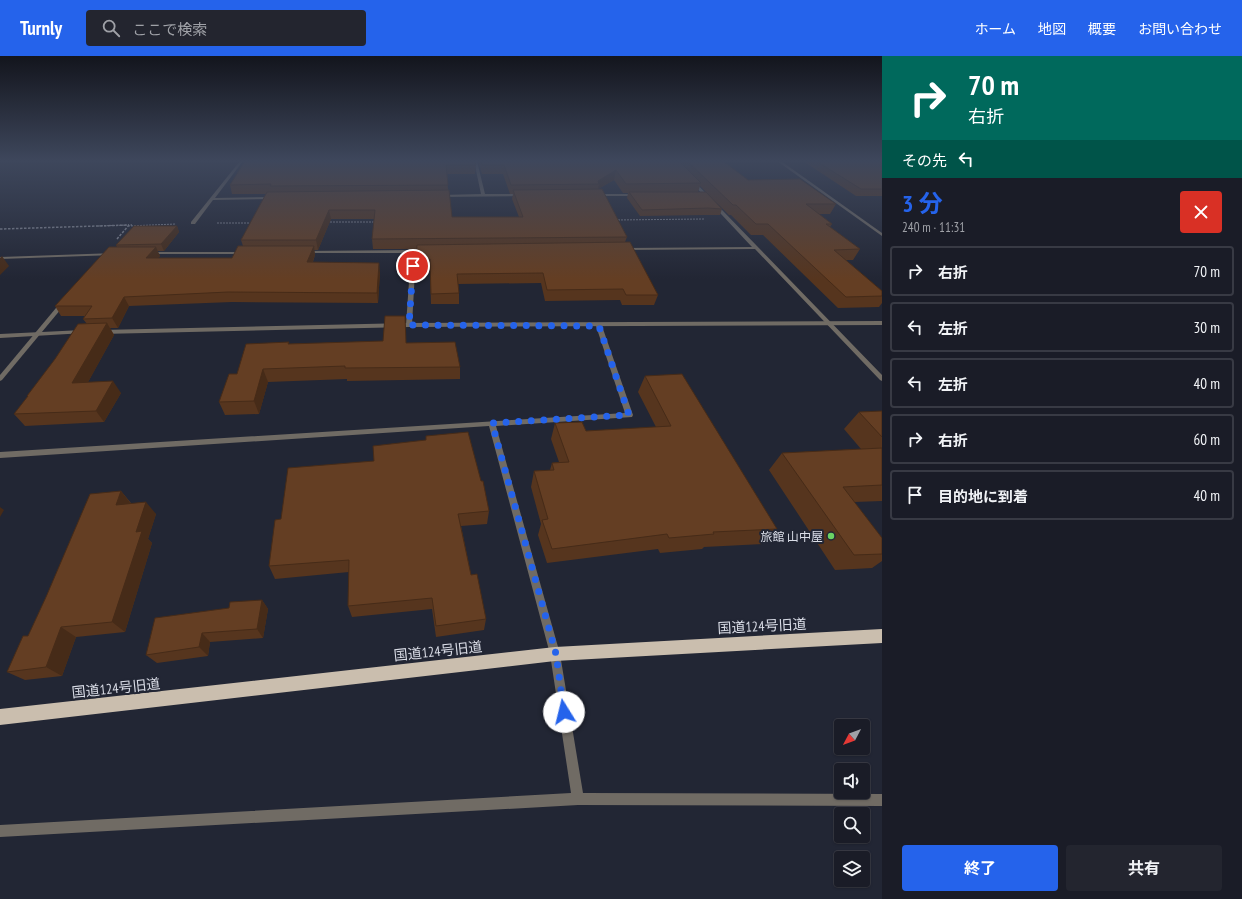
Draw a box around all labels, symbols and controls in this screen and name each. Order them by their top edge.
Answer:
search box [86,10,366,46]
text: Turnly [20,16,62,40]
icon: search [100,17,122,39]
text: ここで検索 [132,20,207,39]
text: ホーム [974,20,1016,38]
text: 地図 [1038,20,1066,38]
text: 概要 [1088,20,1116,38]
text: お問い合わせ [1138,20,1222,38]
text: 70 m [968,66,1019,103]
icon: right [902,72,954,124]
text: 右折 [968,105,1004,128]
icon: left [955,148,977,170]
text: その先 [902,151,947,170]
text: 3 分 [902,188,942,219]
button: close [1180,191,1222,233]
text: 240 m · 11:31 [902,219,965,236]
pin [396,249,430,283]
icon: arrive [402,255,424,277]
icon: right [904,260,926,282]
text: 70 m [1194,262,1220,281]
text: 右折 [938,263,968,282]
icon: left [904,316,926,338]
text: 30 m [1194,318,1220,337]
text: 左折 [938,319,968,338]
icon: left [904,372,926,394]
text: 40 m [1194,374,1220,393]
text: 左折 [938,375,968,394]
icon: right [904,428,926,450]
text: 60 m [1194,430,1220,449]
text: 右折 [938,431,968,450]
icon: arrive [904,484,926,506]
text: 40 m [1194,486,1220,505]
text: 目的地に到着 [938,487,1028,506]
place label: 旅館 山中屋 [760,529,823,544]
marker: 旅館 山中屋 [826,531,836,541]
street label: 国道124号旧道 [717,615,807,637]
street label: 国道124号旧道 [393,637,483,665]
street label: 国道124号旧道 [71,674,161,702]
position arrow [543,691,585,733]
north arrow [834,719,870,755]
map controls [834,719,870,887]
button: sound [834,763,870,799]
button: search [834,807,870,843]
button: 終了 [902,845,1058,891]
button: 共有 [1066,845,1222,891]
button: layers [834,851,870,887]

